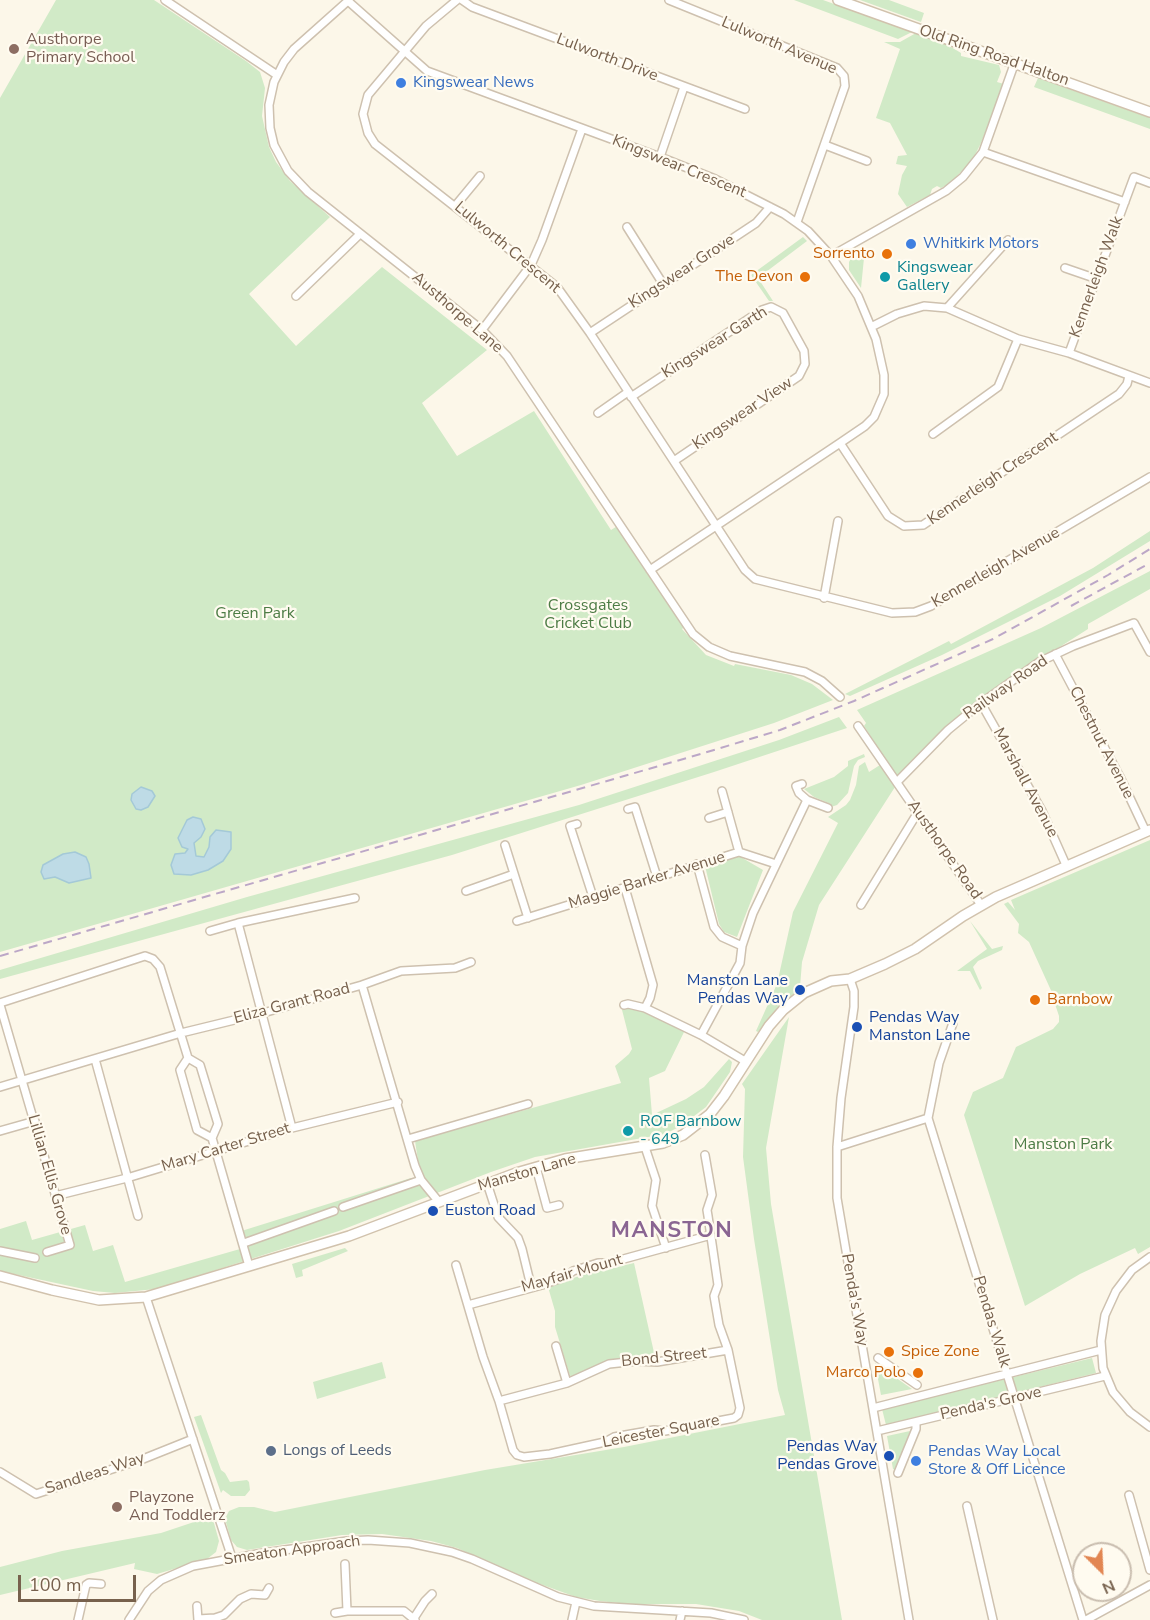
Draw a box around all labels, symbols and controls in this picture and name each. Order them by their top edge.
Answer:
street label: Lulworth Avenue [718,13,840,79]
street label: Old Ring Road Halton [916,21,1072,91]
place label: Austhorpe Primary School [26,30,135,68]
street label: Lulworth Drive [554,30,660,86]
marker: Austhorpe Primary School [7,42,21,56]
place label: Kingswear News [413,73,534,93]
marker: Kingswear News [394,76,408,90]
street label: Kingswear Crescent [609,131,749,203]
street label: Lulworth Crescent [450,198,564,298]
street label: Kennerleigh Walk [1066,214,1128,340]
street label: Kingswear Grove [625,231,739,313]
place label: Whitkirk Motors [923,234,1039,254]
marker: Whitkirk Motors [904,237,918,251]
place label: Sorrento [813,244,875,264]
marker: Sorrento [880,247,894,261]
place label: Kingswear Gallery [897,258,973,296]
place label: The Devon [715,267,793,287]
street label: Austhorpe Lane [408,268,506,358]
marker: The Devon [798,270,812,284]
marker: Kingswear Gallery [878,270,892,284]
street label: Kingswear Garth [659,303,771,383]
street label: Kingswear View [689,373,797,455]
street label: Kennerleigh Crescent [924,428,1062,530]
street label: Kennerleigh Avenue [929,524,1063,612]
park label: Crossgates Cricket Club [544,596,632,634]
park label: Green Park [215,604,295,624]
street label: Railway Road [960,652,1052,724]
street label: Chestnut Avenue [1064,683,1138,803]
street label: Marshall Avenue [988,725,1062,841]
street label: Austhorpe Road [903,797,985,903]
street label: Maggie Barker Avenue [566,848,728,914]
place label: Manston Lane Pendas Way [687,971,788,1009]
street label: Eliza Grant Road [232,979,352,1029]
marker: Manston Lane Pendas Way [793,983,807,997]
place label: Barnbow [1047,990,1113,1010]
marker: Barnbow [1028,993,1042,1007]
place label: Pendas Way Manston Lane [869,1008,970,1046]
marker: Pendas Way Manston Lane [850,1020,864,1034]
place label: ROF Barnbow - 649 [640,1112,741,1150]
street label: Lillian Ellis Grove [23,1113,75,1237]
street label: Mary Carter Street [159,1119,293,1177]
marker: ROF Barnbow - 649 [621,1124,635,1138]
park label: Manston Park [1014,1135,1112,1155]
street label: Manston Lane [476,1150,578,1196]
place label: Euston Road [445,1201,536,1221]
marker: Euston Road [426,1204,440,1218]
district label: MANSTON [611,1219,733,1245]
street label: Mayfair Mount [519,1250,625,1298]
street label: Penda's Way [836,1252,872,1348]
street label: Pendas Walk [968,1274,1014,1370]
place label: Spice Zone [901,1342,979,1362]
street label: Bond Street [620,1344,708,1372]
marker: Spice Zone [882,1345,896,1359]
place label: Marco Polo [826,1363,906,1383]
marker: Marco Polo [911,1366,925,1380]
street label: Penda's Grove [939,1383,1043,1425]
street label: Leicester Square [601,1411,721,1453]
place label: Pendas Way Pendas Grove [777,1437,877,1475]
place label: Longs of Leeds [283,1441,392,1461]
place label: Pendas Way Local Store & Off Licence [928,1442,1065,1480]
marker: Longs of Leeds [264,1444,278,1458]
street label: Sandleas Way [43,1449,147,1499]
marker: Pendas Way Pendas Grove [882,1449,896,1463]
marker: Pendas Way Local Store & Off Licence [909,1454,923,1468]
place label: Playzone And Toddlerz [129,1488,225,1526]
marker: Playzone And Toddlerz [110,1500,124,1514]
street label: Smeaton Approach [222,1532,362,1570]
north arrow [1072,1542,1132,1602]
scale bar [21,1563,140,1601]
text: 100 m [29,1573,81,1597]
text: N [1099,1574,1118,1599]

